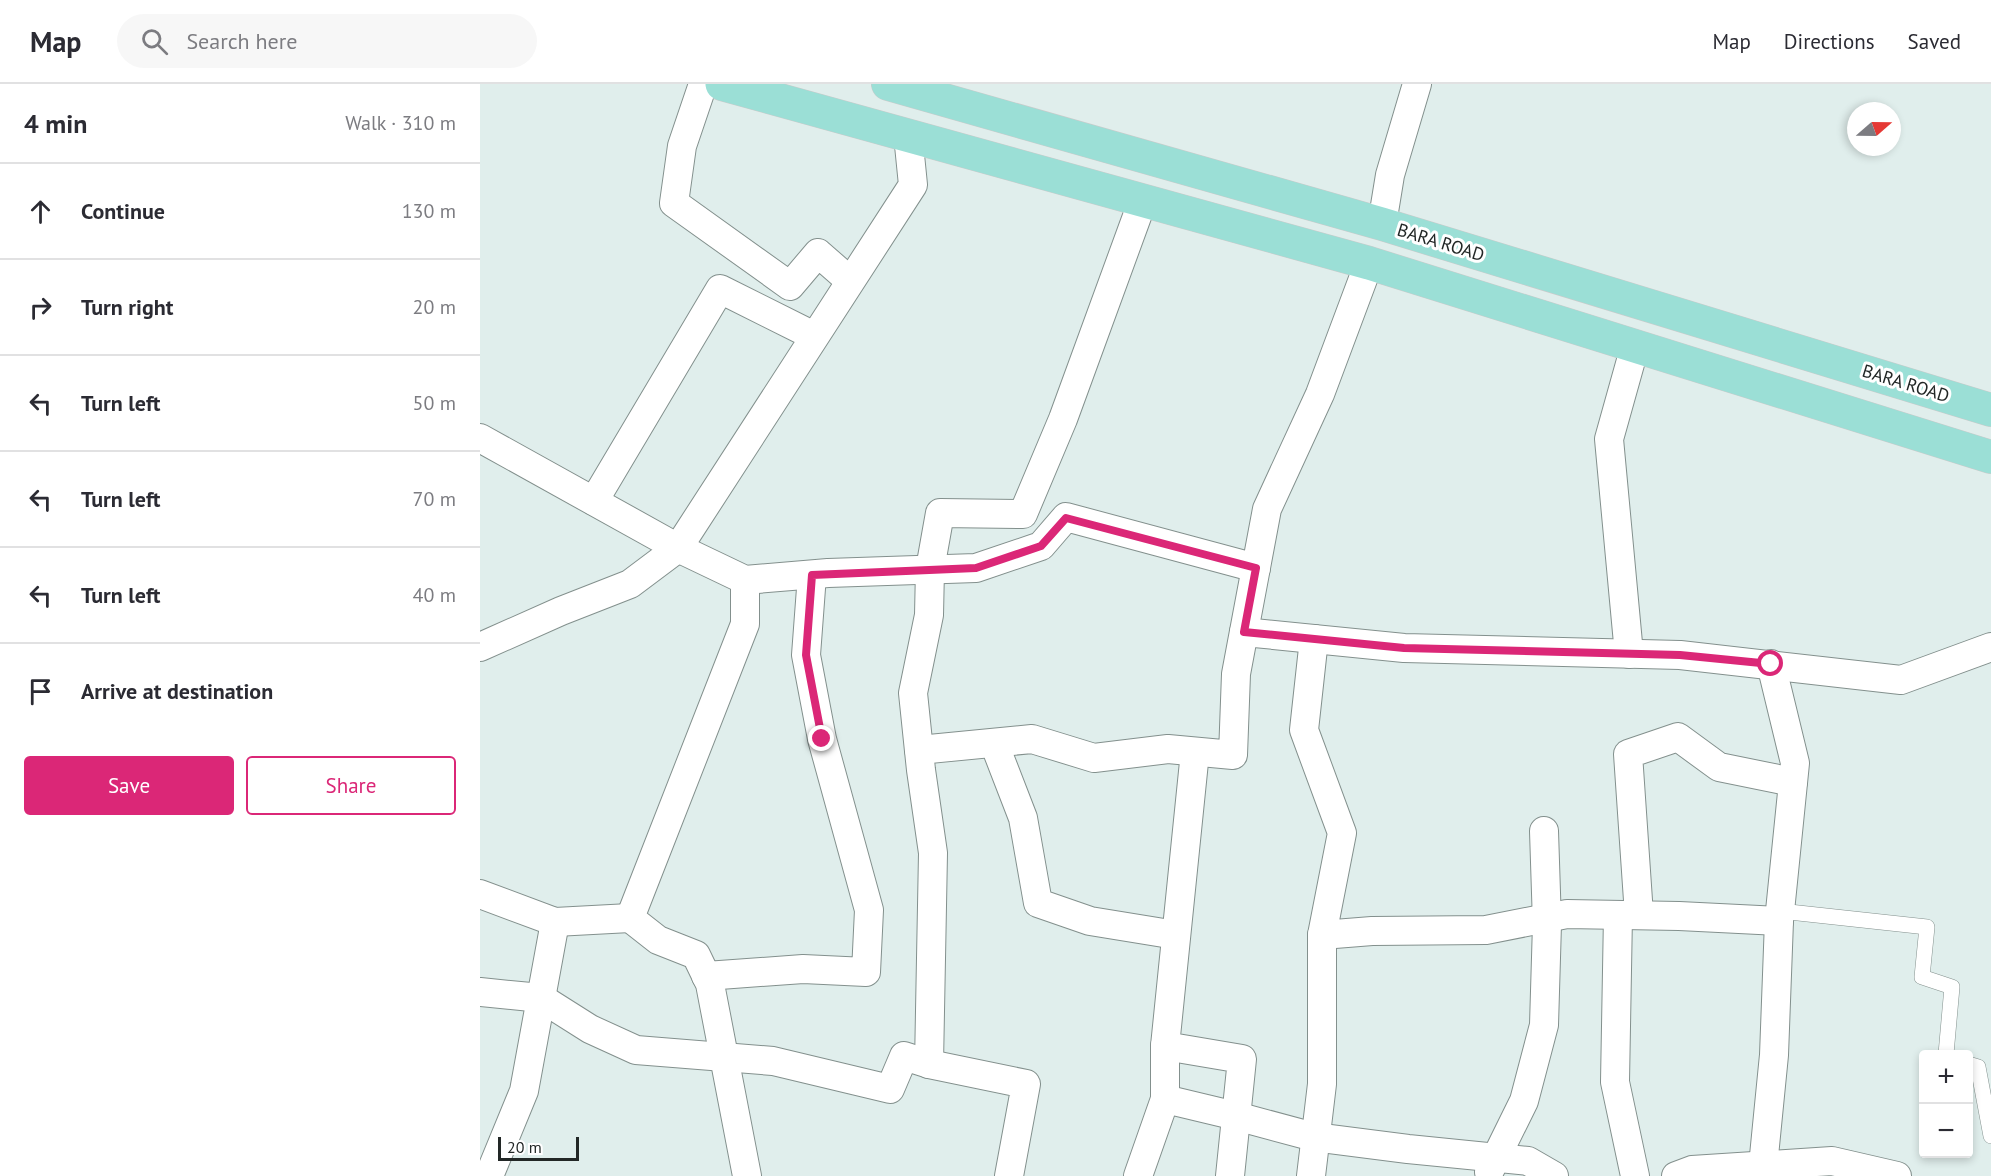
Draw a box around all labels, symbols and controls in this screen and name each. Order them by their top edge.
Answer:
search box [117,14,537,68]
text: Map [30,23,81,60]
icon: search [138,25,171,58]
text: Search here [186,27,297,55]
text: Map [1712,28,1751,55]
text: Directions [1784,28,1875,55]
text: Saved [1908,28,1961,55]
north arrow [1847,102,1901,156]
text: 4 min [24,107,87,140]
text: Walk · 310 m [345,110,456,136]
icon: ahead [24,195,57,228]
text: Continue [81,197,165,225]
text: 130 m [402,198,456,224]
street label: BARA ROAD [1395,218,1487,266]
icon: right [24,291,57,324]
text: Turn right [81,293,173,321]
text: 20 m [413,294,456,320]
street label: BARA ROAD [1860,359,1952,407]
icon: left [24,387,57,420]
text: Turn left [81,389,161,417]
text: 50 m [413,390,456,416]
icon: left [24,483,57,516]
text: Turn left [81,485,161,513]
text: 70 m [413,486,456,512]
icon: left [24,579,57,612]
text: Turn left [81,581,161,609]
text: 40 m [413,582,456,608]
route start [1757,650,1783,676]
icon: arrive [24,675,57,708]
text: Arrive at destination [81,677,273,705]
route end [808,725,834,751]
button: Save [24,756,234,815]
button: Share [246,756,456,815]
map controls [1919,1050,1973,1158]
button: + [1919,1050,1973,1104]
button: − [1919,1104,1973,1158]
scale bar [498,1134,579,1162]
text: 20 m [507,1137,542,1157]

